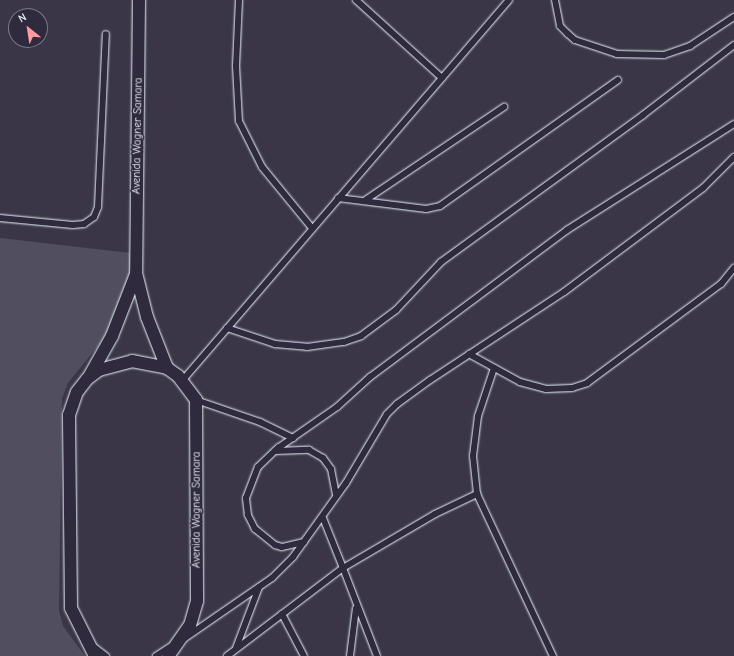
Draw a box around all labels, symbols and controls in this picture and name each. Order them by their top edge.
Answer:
north arrow [8,8,48,48]
text: N [16,11,29,25]
street label: Avenida Wagner Samara [130,78,146,194]
street label: Avenida Wagner Samara [190,452,204,568]

